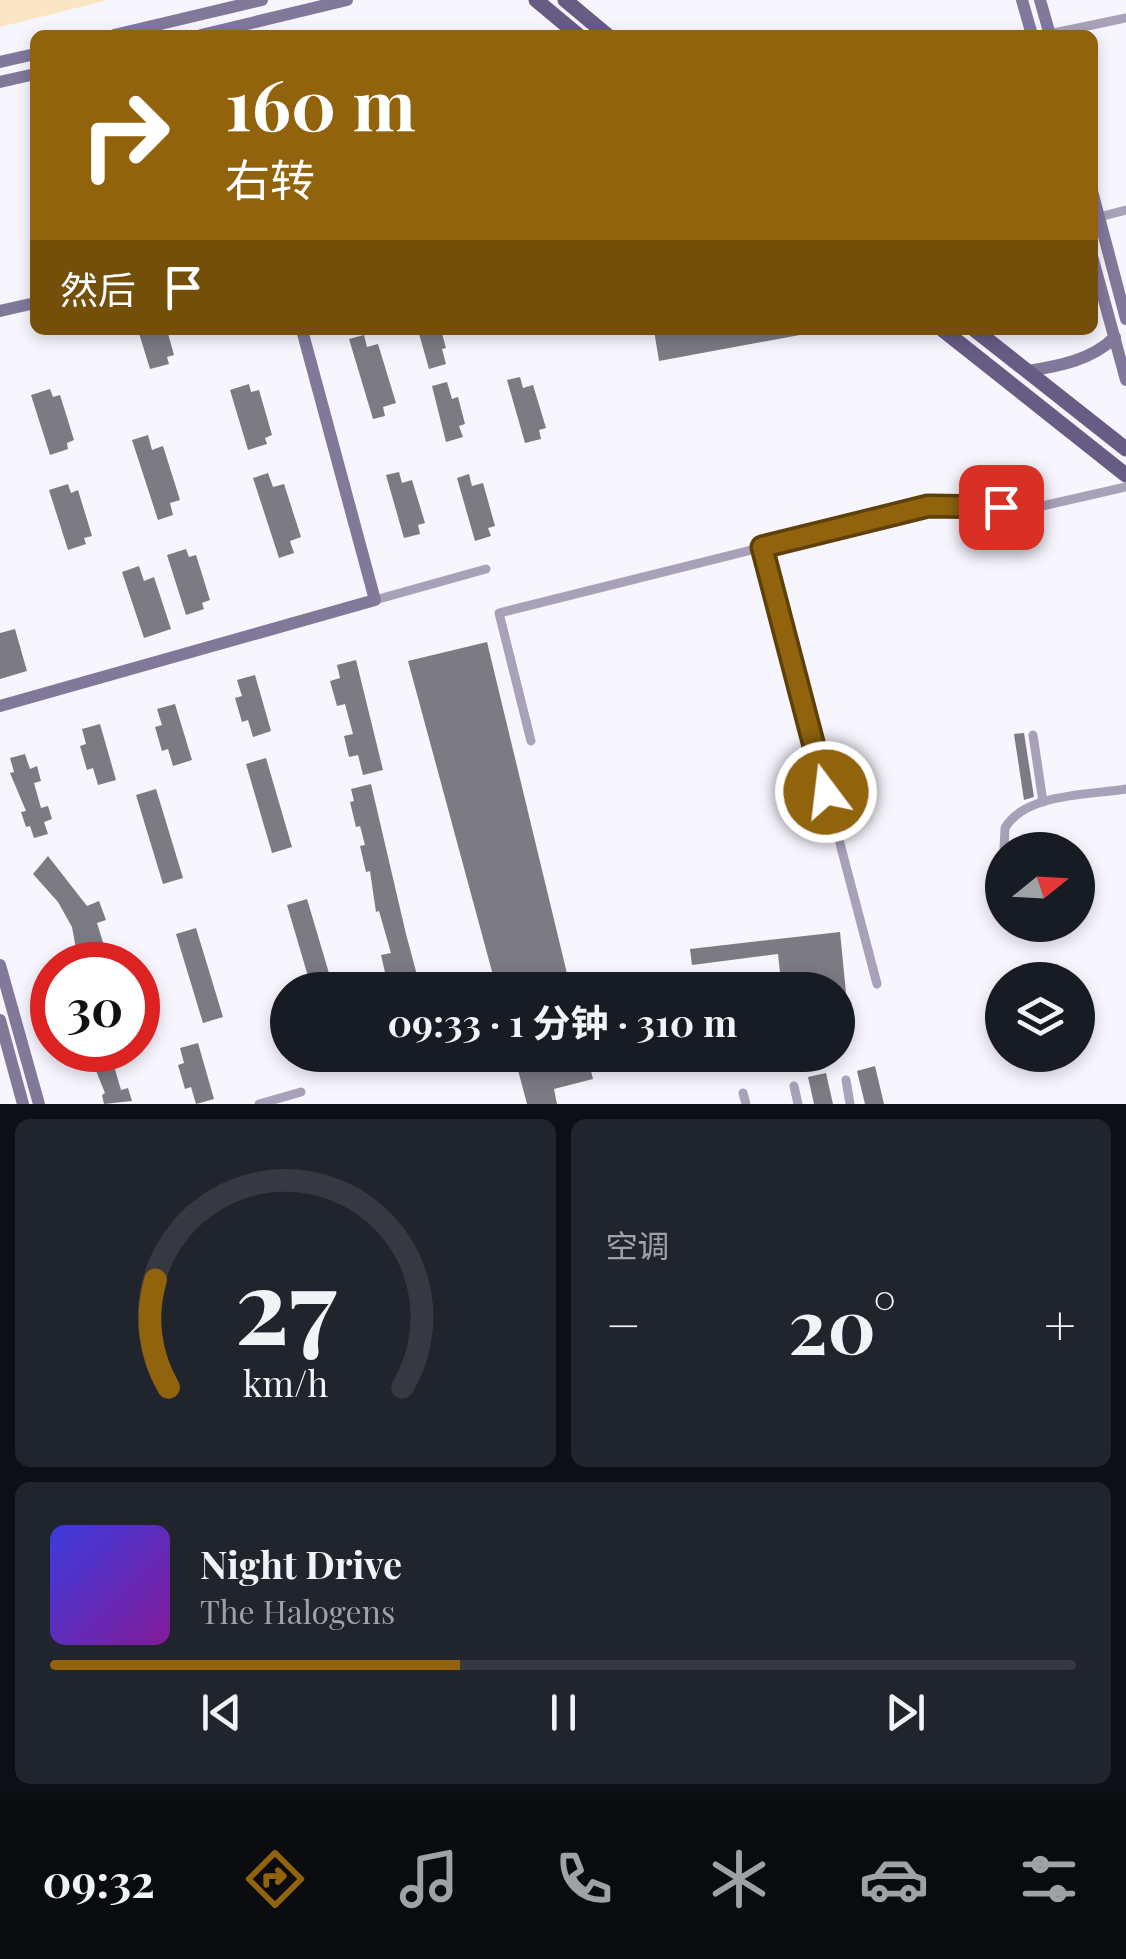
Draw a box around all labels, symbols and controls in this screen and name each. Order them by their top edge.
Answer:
text: 160 m [225,55,416,149]
icon: right [60,70,190,200]
text: 右转 [225,148,315,208]
icon: arrive [156,260,211,315]
text: 然后 [60,263,136,314]
pin [959,465,1044,550]
icon: arrive [974,480,1029,535]
position arrow [774,740,878,844]
north arrow [985,832,1095,942]
map controls [985,832,1095,1072]
speed limit sign: 30 [30,942,160,1072]
button: layers [985,962,1095,1072]
text: 09:33 · 1 分钟 · 310 m [388,996,737,1047]
text: 空调 [606,1223,670,1266]
text: 27 [234,1232,337,1371]
text: 20° [788,1273,896,1373]
text: − [606,1286,641,1360]
text: + [1044,1286,1076,1360]
text: km/h [242,1358,328,1406]
text: Night Drive [200,1538,402,1589]
text: The Halogens [200,1589,395,1632]
icon: previous [194,1685,249,1740]
icon: pause [536,1685,591,1740]
icon: next [878,1685,933,1740]
icon: directions [240,1844,310,1914]
icon: music [394,1844,464,1914]
icon: phone [549,1844,619,1914]
icon: climate [704,1844,774,1914]
icon: car [859,1844,929,1914]
icon: filters [1014,1844,1084,1914]
text: 09:32 [42,1849,155,1909]

